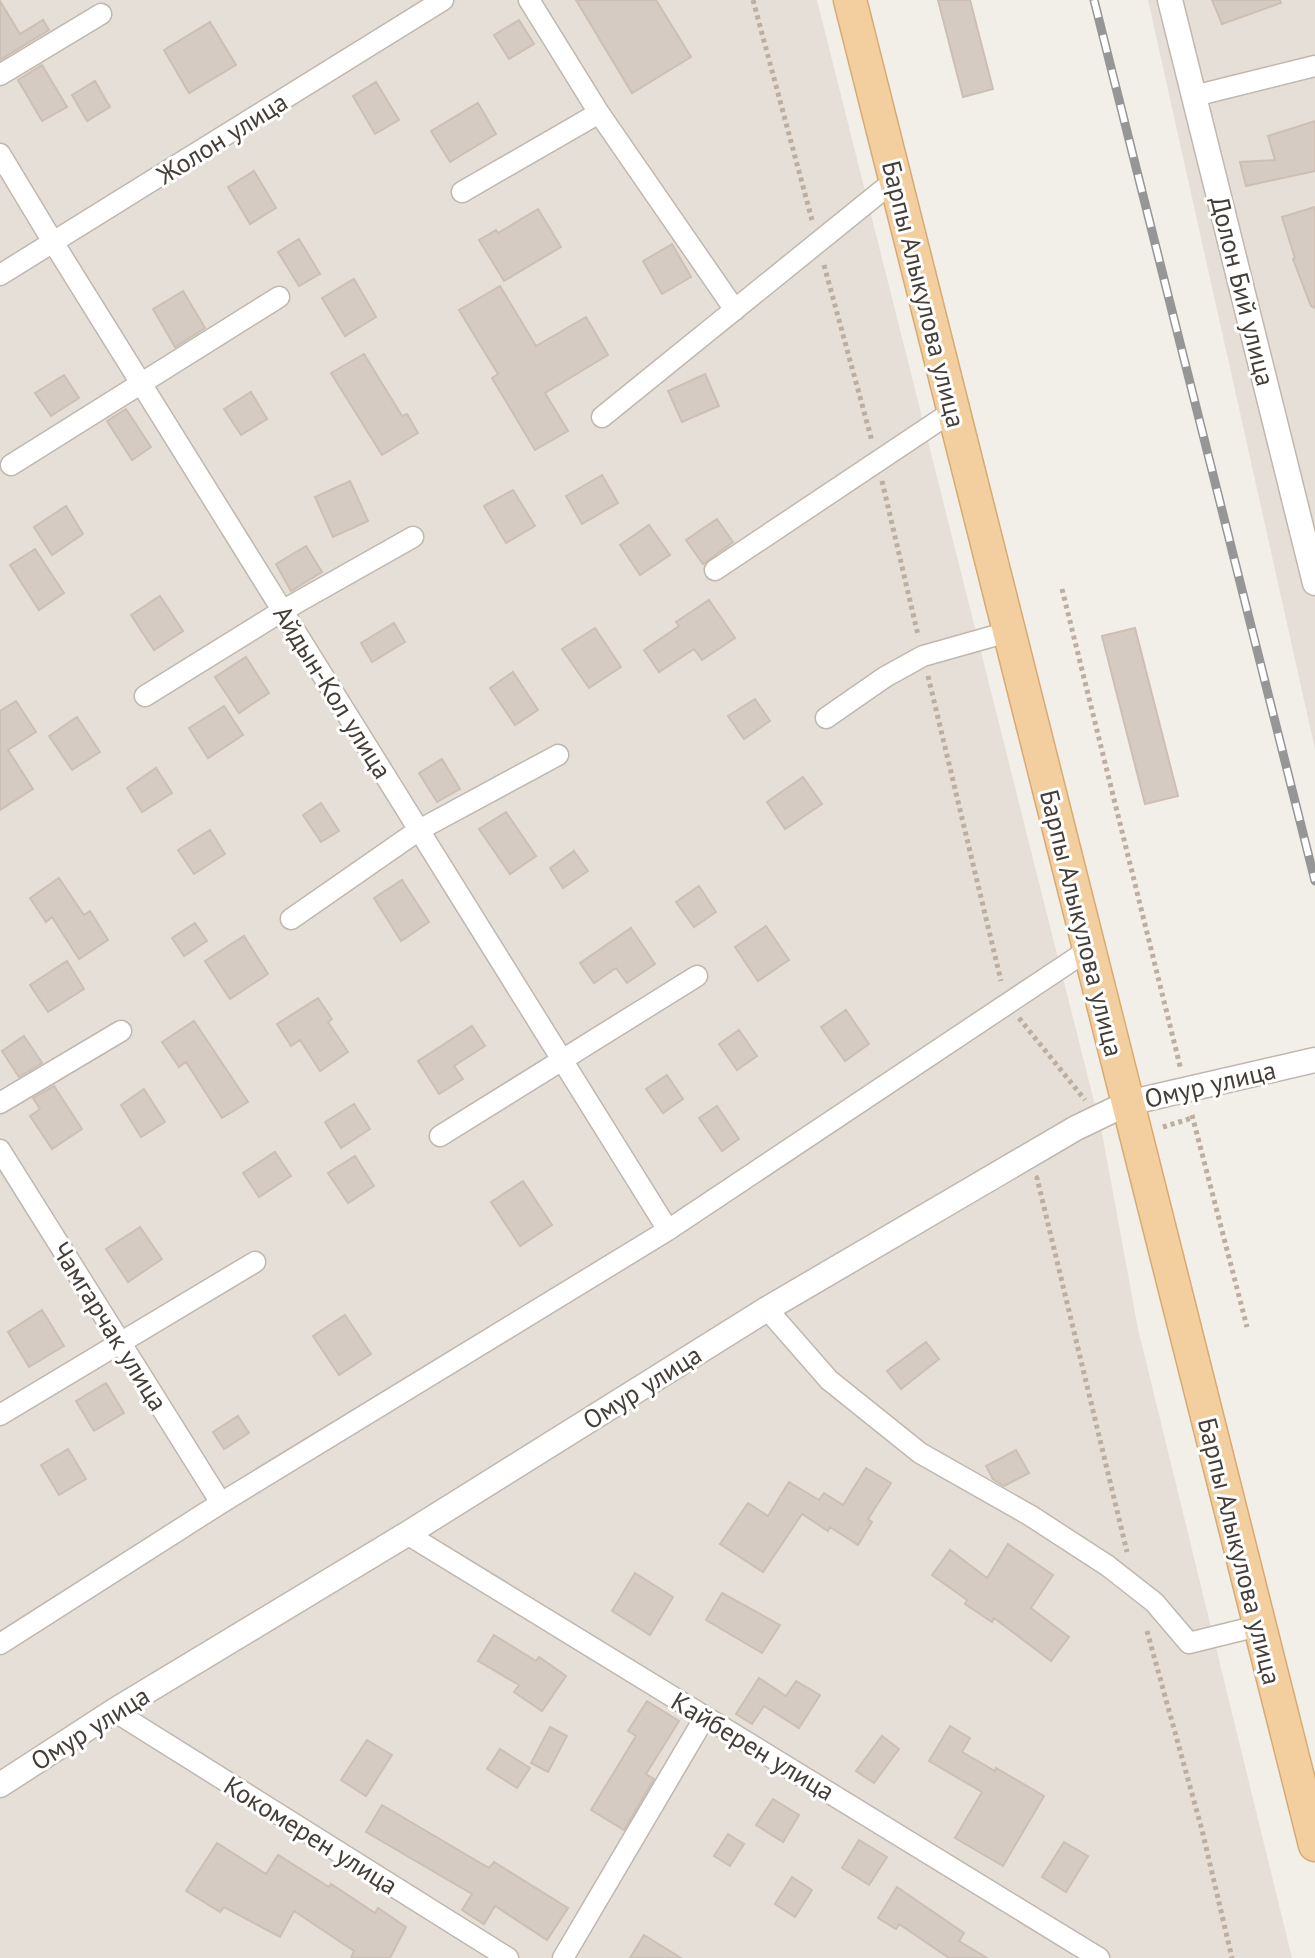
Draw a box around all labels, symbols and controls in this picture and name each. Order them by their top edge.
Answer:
street label: Жолон улица [150,85,293,192]
street label: Барпы Алыкулова улица [875,157,973,431]
street label: Долон Бий улица [1203,193,1283,389]
street label: Айдын-Кол улица [266,599,400,785]
street label: Барпы Алыкулова улица [1033,786,1131,1060]
street label: Омур улица [1141,1053,1279,1115]
street label: Чамгарчак улица [45,1235,175,1417]
street label: Омур улица [576,1338,708,1436]
street label: Барпы Алыкулова улица [1191,1414,1289,1688]
street label: Омур улица [24,1679,156,1777]
street label: Кайберен улица [665,1684,841,1808]
street label: Кокомерен улица [218,1768,404,1902]

